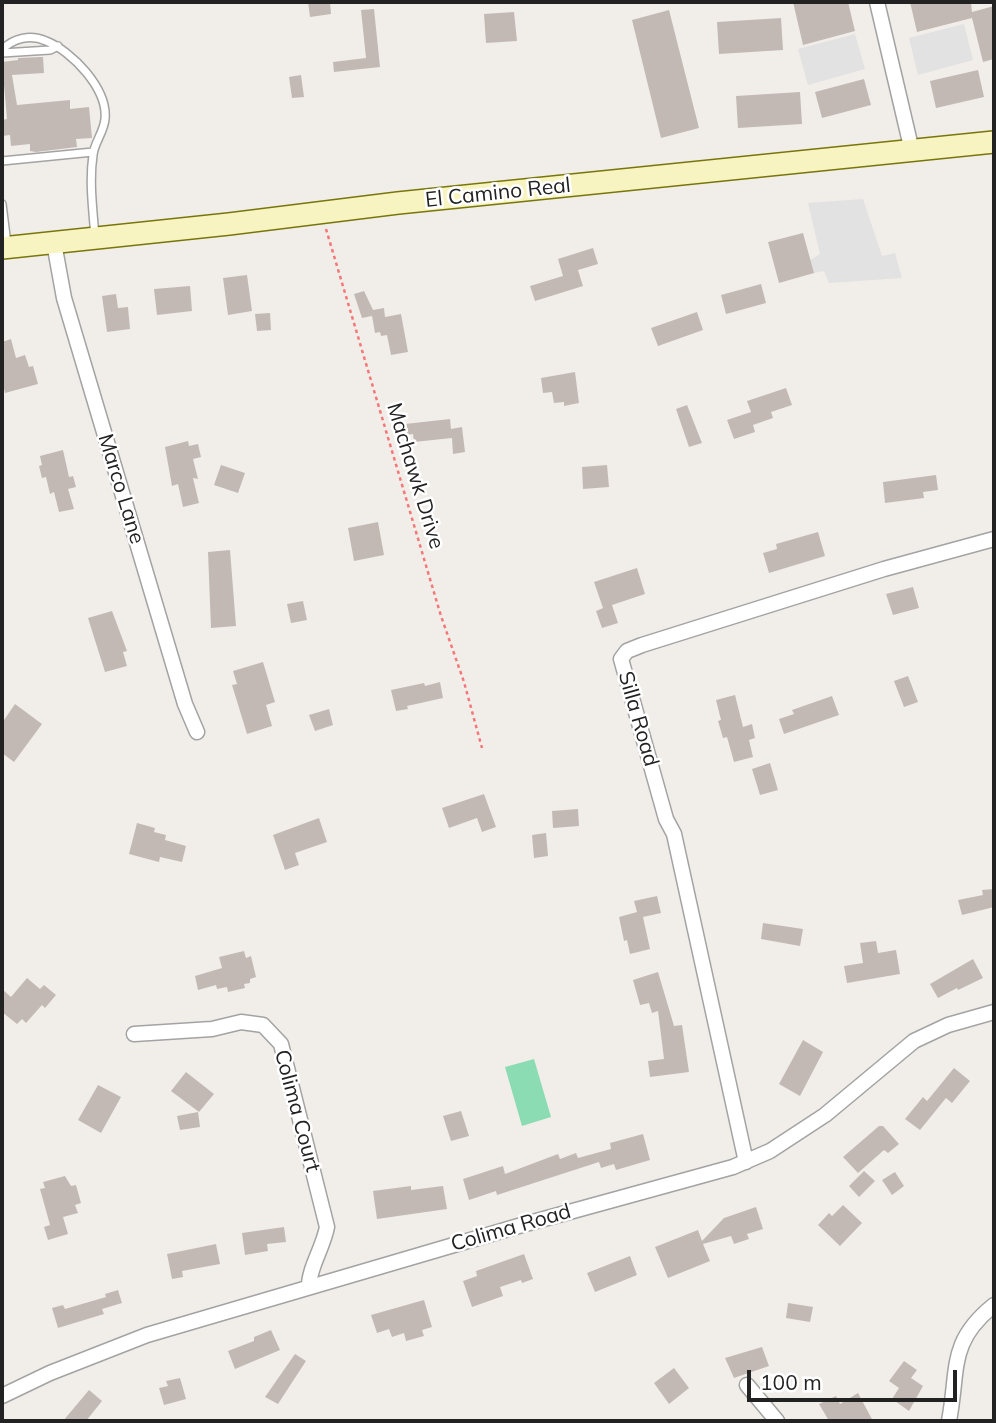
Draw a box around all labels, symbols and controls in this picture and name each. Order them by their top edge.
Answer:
street label: El Camino Real [424,173,572,213]
street label: Machawk Drive [381,400,449,552]
street label: Marco Lane [92,431,150,547]
street label: Silla Road [612,669,664,769]
street label: Colima Court [269,1047,325,1175]
street label: Colima Road [448,1199,574,1257]
scale bar [751,1356,961,1400]
text: 100 m [760,1369,822,1395]

